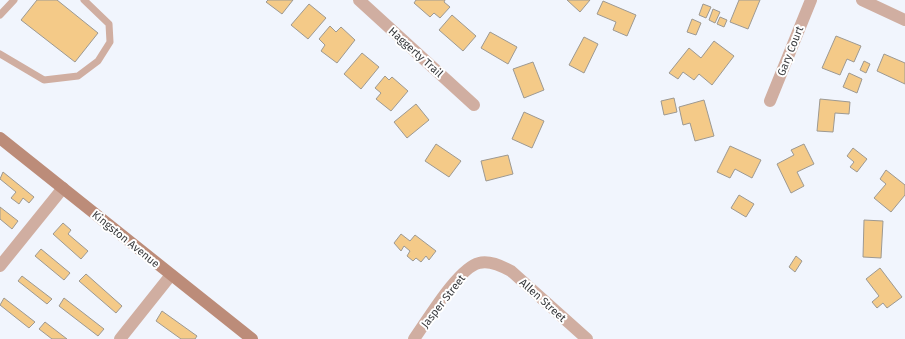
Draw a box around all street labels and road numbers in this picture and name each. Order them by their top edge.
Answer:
street label: Gary Court [775,24,806,78]
street label: Haggerty Trail [386,25,446,80]
street label: Kingston Avenue [89,208,162,271]
street label: Jasper Street [419,272,468,330]
street label: Allen Street [517,276,569,325]

